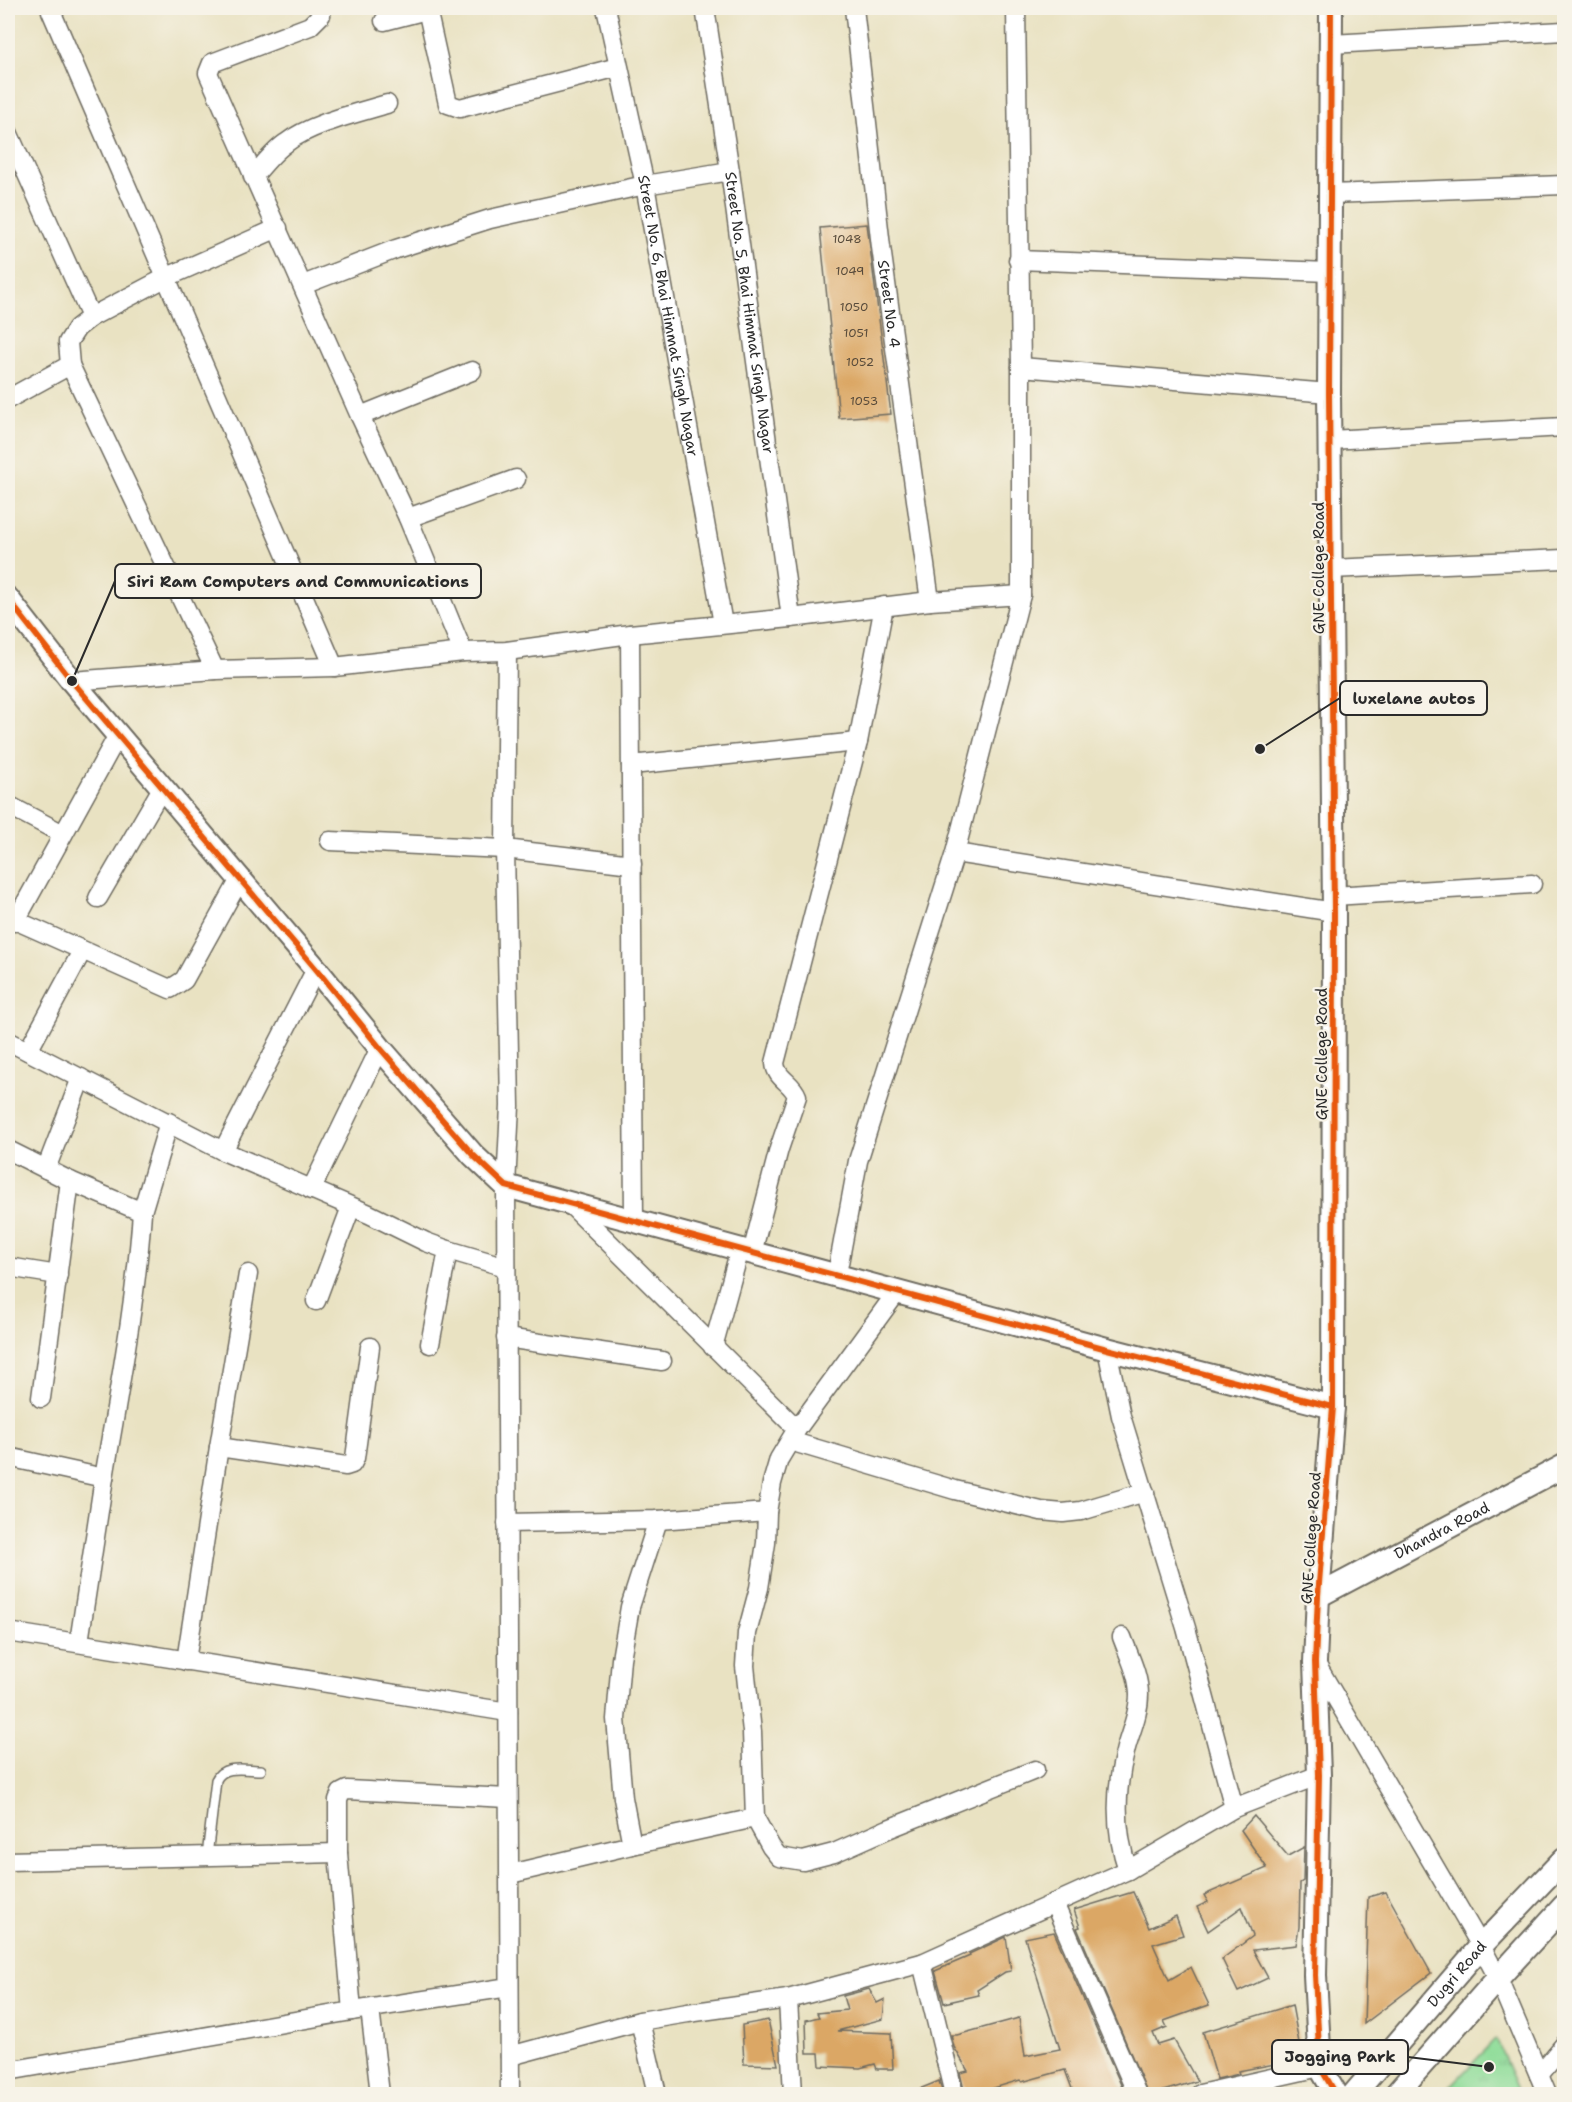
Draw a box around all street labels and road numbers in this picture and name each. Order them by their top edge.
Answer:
street label: Street No. 5, Bhai Himmat Singh Nagar [720,171,778,455]
street label: Street No. 6, Bhai Himmat Singh Nagar [633,173,703,458]
street label: Street No. 4 [873,259,905,349]
street label: GNE College Road [1309,501,1329,634]
street label: GNE College Road [1312,987,1332,1120]
street label: GNE College Road [1296,1471,1326,1605]
street label: Dhandra Road [1391,1497,1493,1564]
street label: Dugri Road [1423,1936,1491,2011]

